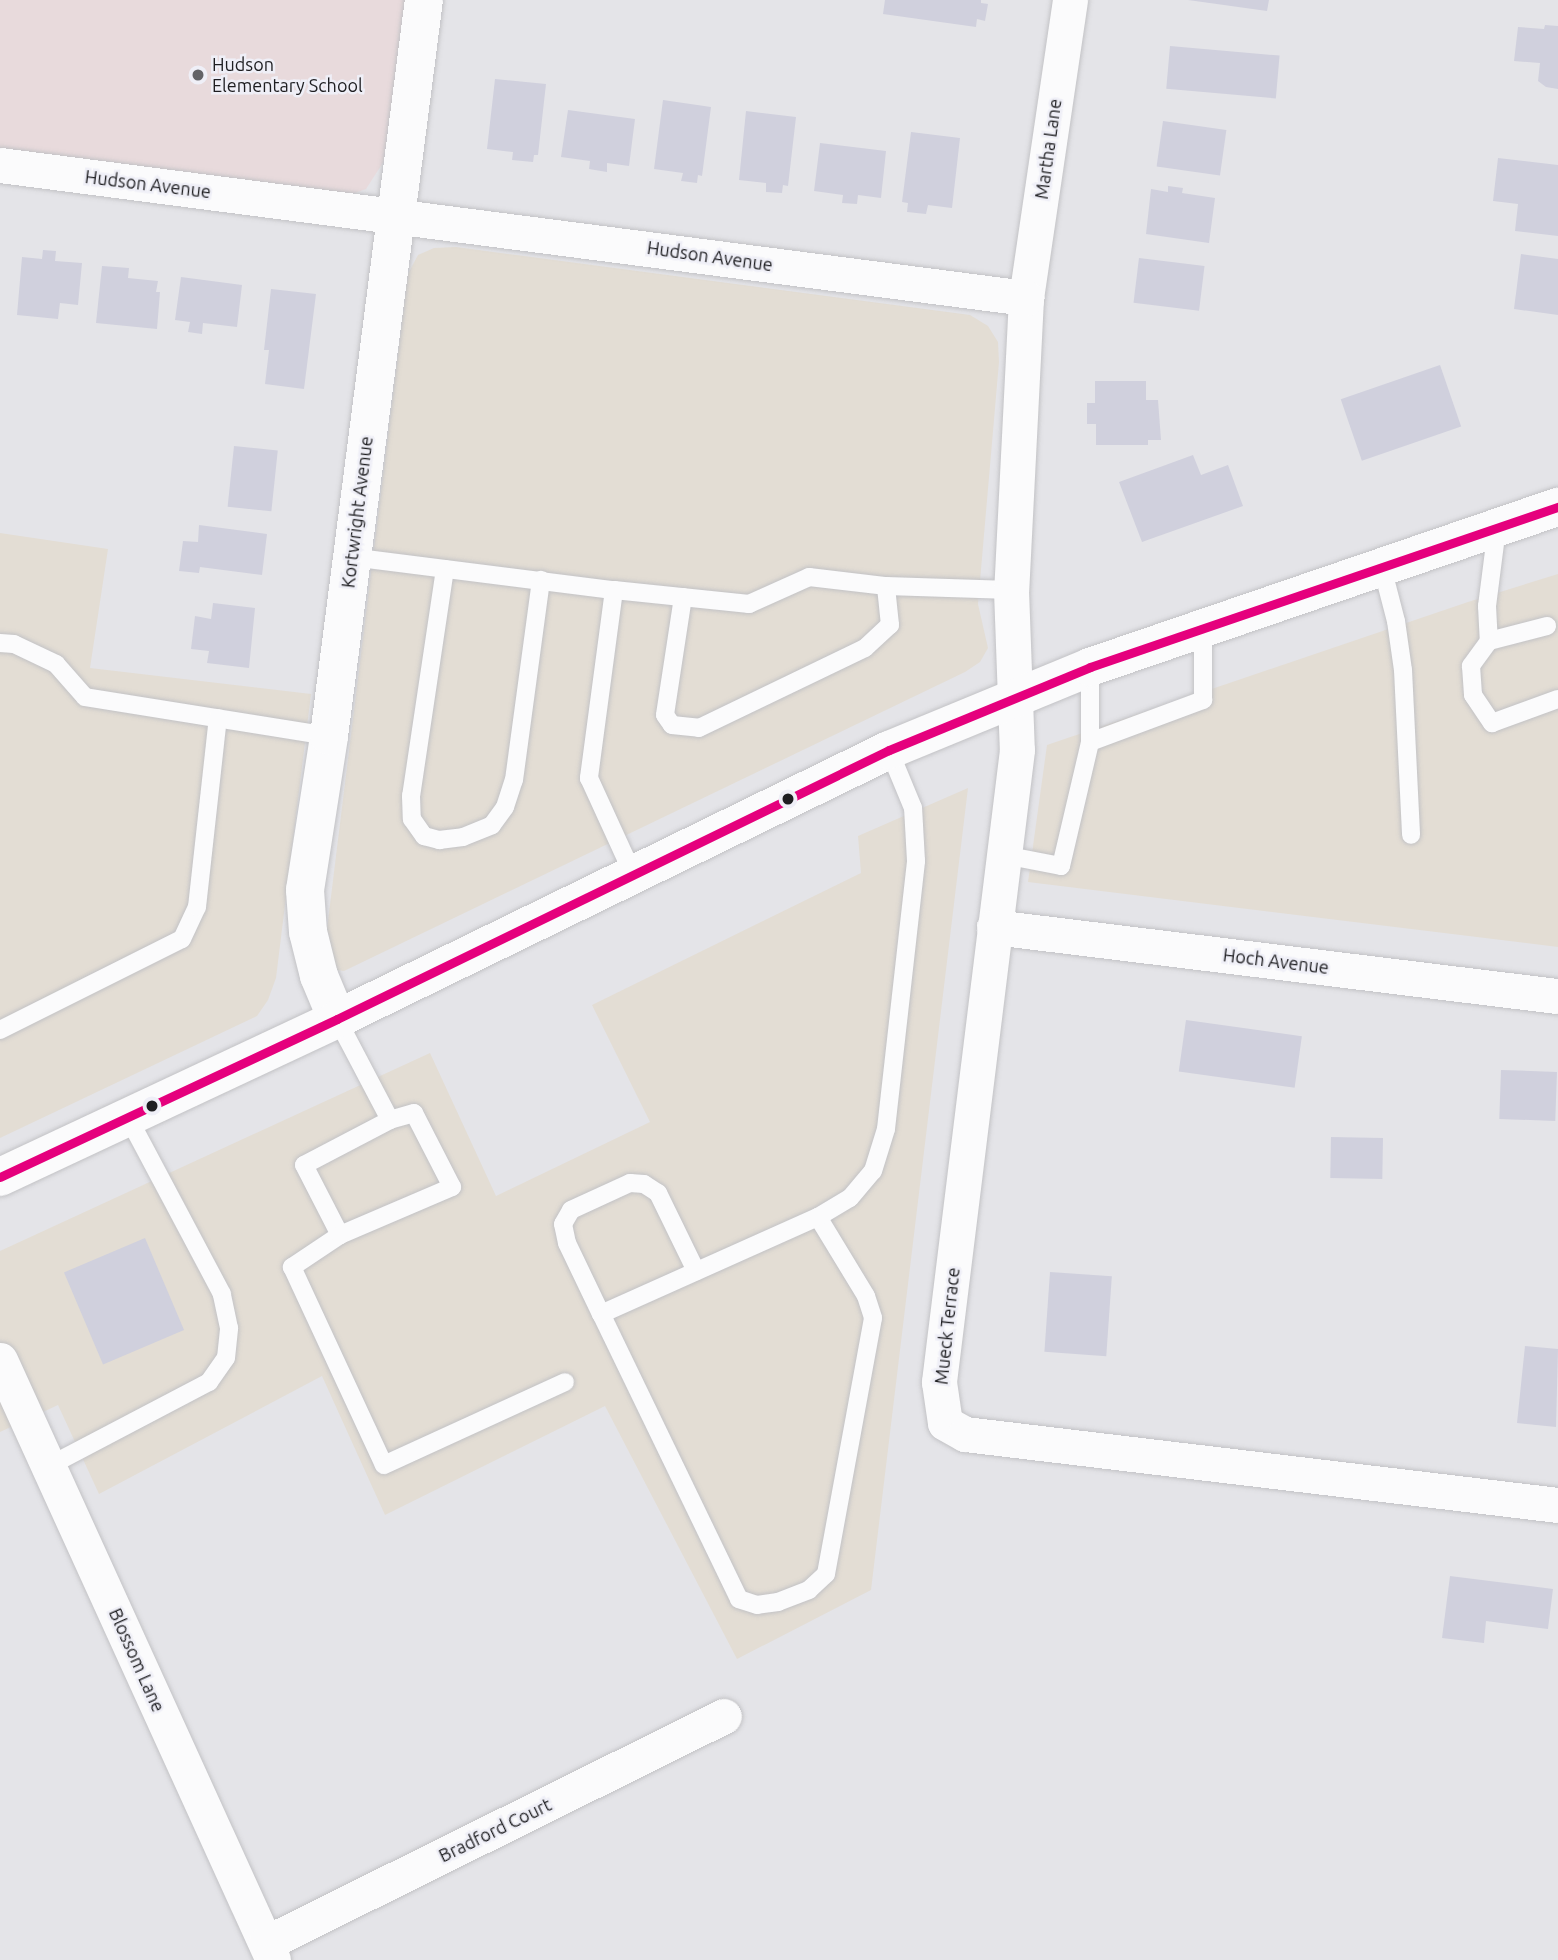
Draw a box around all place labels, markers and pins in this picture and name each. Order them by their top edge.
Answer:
place label: Hudson Elementary School [212,54,363,96]
marker: Hudson Elementary School [190,67,206,83]
unlabelled marker [781,792,795,806]
unlabelled marker [145,1099,159,1113]

